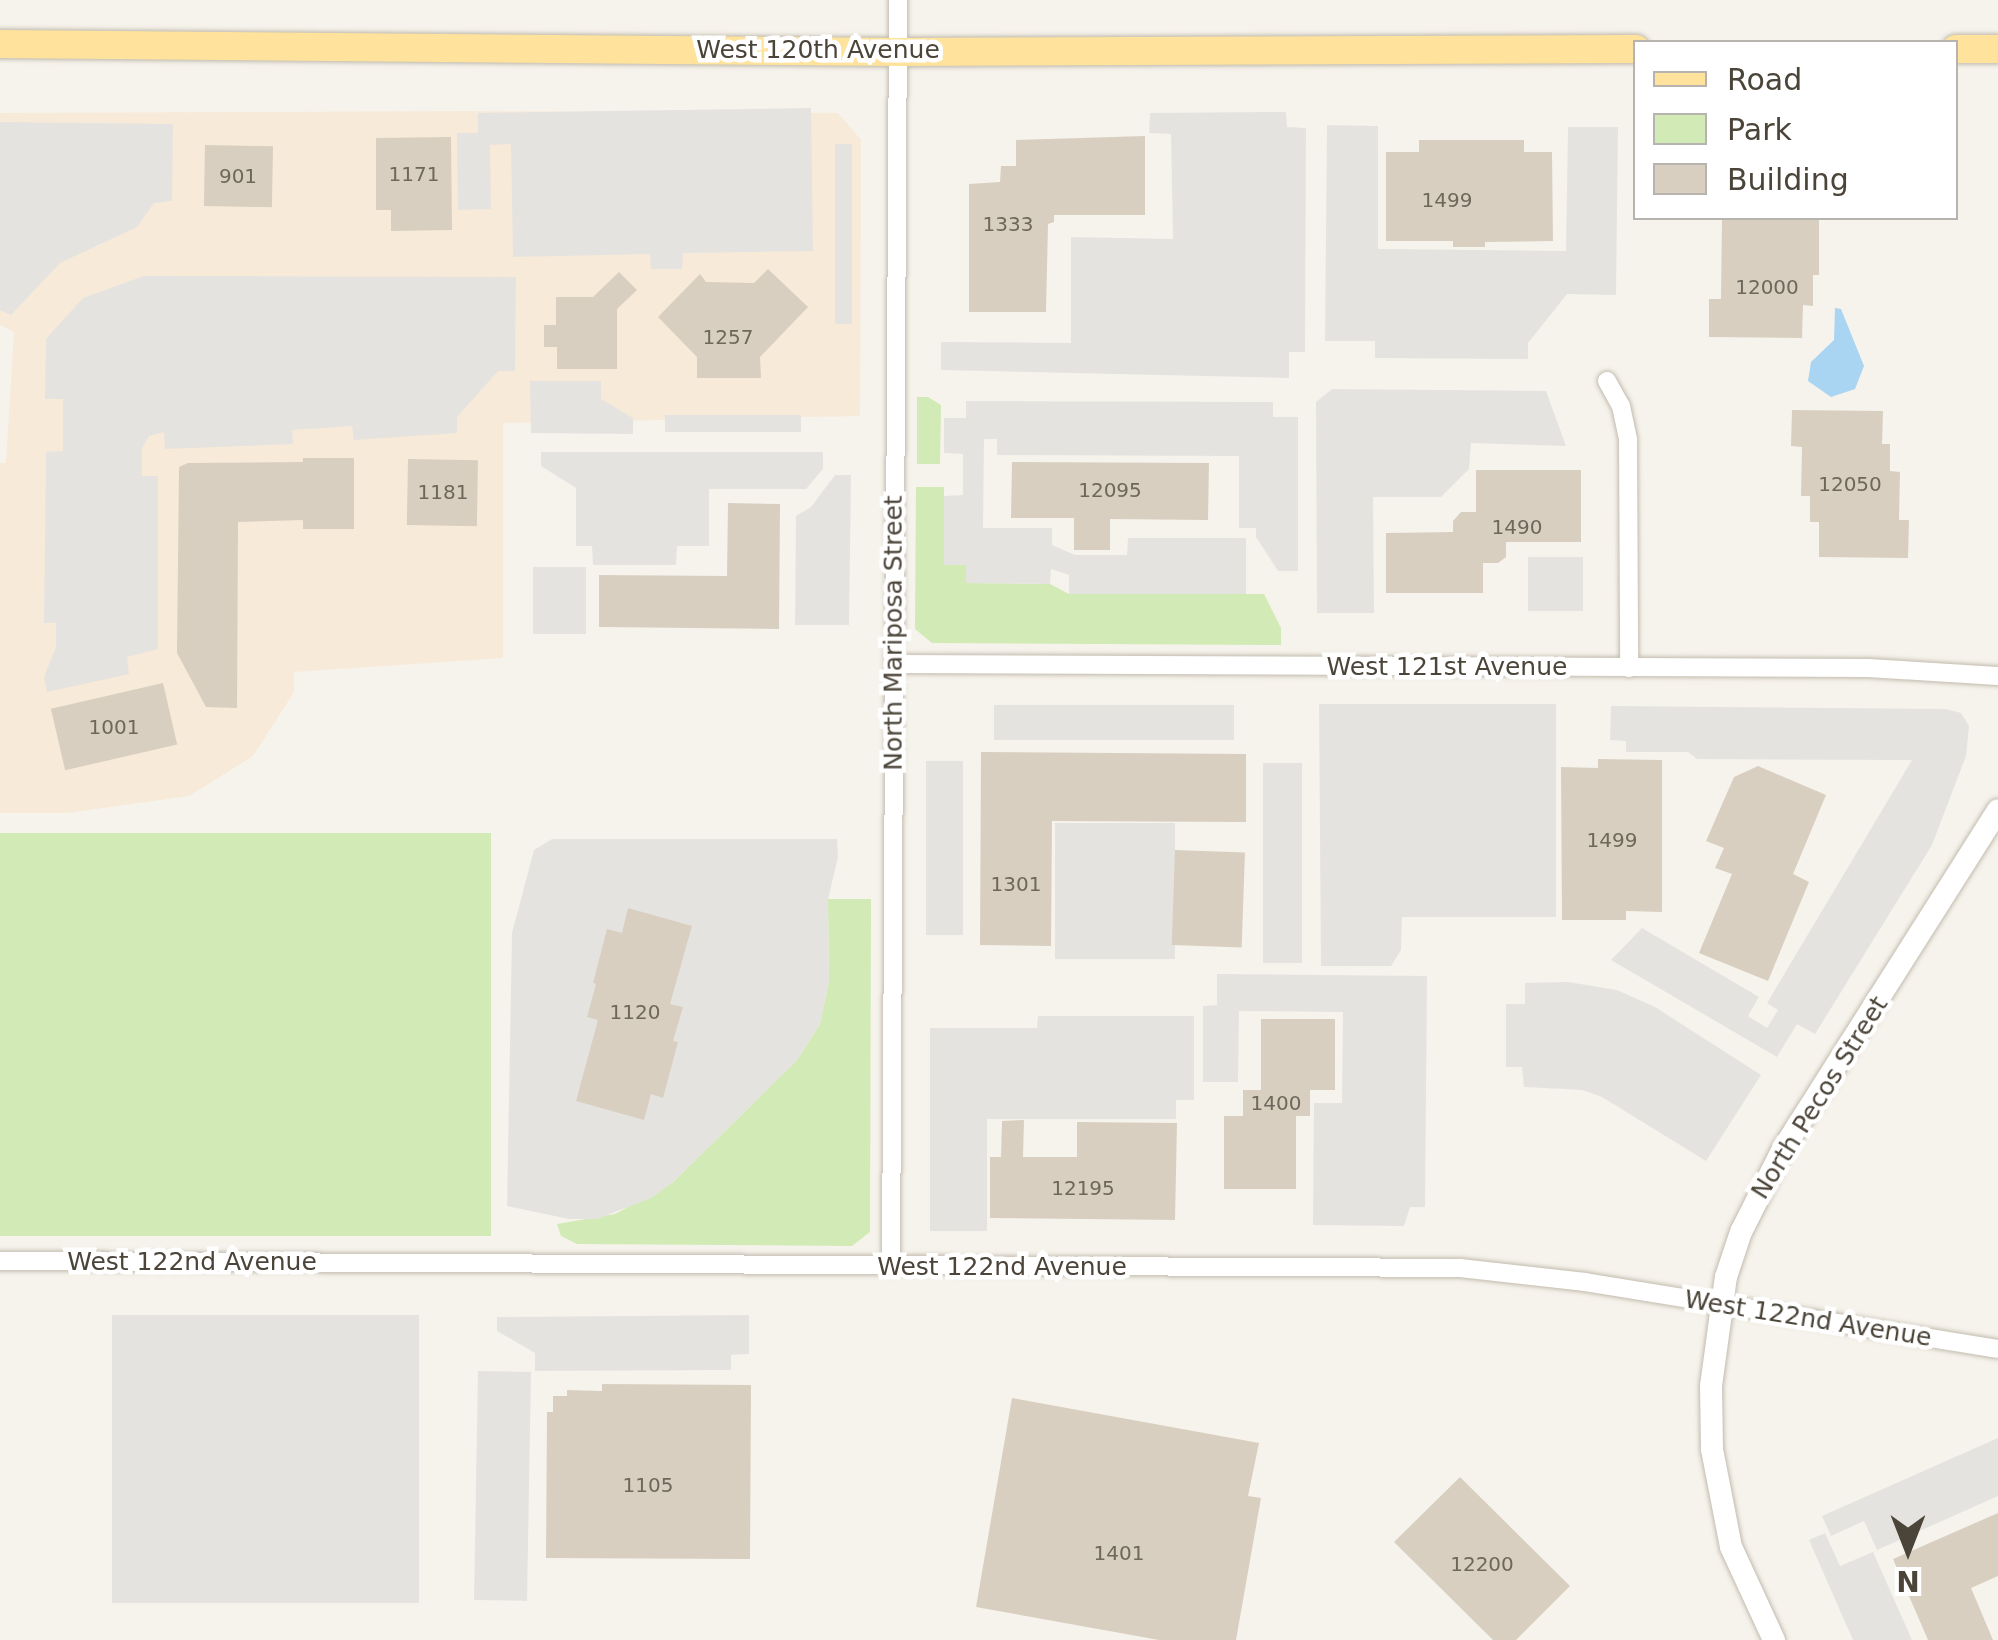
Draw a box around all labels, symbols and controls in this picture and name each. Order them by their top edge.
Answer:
street label: West 120th Avenue [696,35,940,65]
legend [1633,40,1958,220]
text: Road [1727,62,1802,97]
text: Park [1727,112,1792,147]
house number: 1171 [389,162,439,186]
text: Building [1727,162,1849,197]
house number: 901 [219,164,257,188]
house number: 1499 [1422,188,1472,212]
house number: 1333 [983,212,1033,236]
house number: 12000 [1735,275,1799,299]
house number: 1257 [703,325,753,349]
house number: 12050 [1818,472,1882,496]
house number: 12095 [1078,478,1142,502]
house number: 1181 [418,480,468,504]
street label: North Mariposa Street [879,495,909,771]
house number: 1490 [1492,515,1542,539]
street label: West 121st Avenue [1327,652,1567,682]
house number: 1001 [89,715,139,739]
house number: 1499 [1587,828,1637,852]
house number: 1301 [991,872,1041,896]
street label: North Pecos Street [1745,991,1895,1205]
house number: 1120 [610,1000,660,1024]
house number: 1400 [1251,1091,1301,1115]
house number: 12195 [1051,1176,1115,1200]
street label: West 122nd Avenue [67,1247,317,1277]
street label: West 122nd Avenue [877,1252,1127,1282]
street label: West 122nd Avenue [1682,1285,1934,1353]
house number: 1105 [623,1473,673,1497]
north arrow [1858,1500,1958,1600]
house number: 1401 [1094,1541,1144,1565]
house number: 12200 [1450,1552,1514,1576]
text: N [1896,1564,1920,1597]

